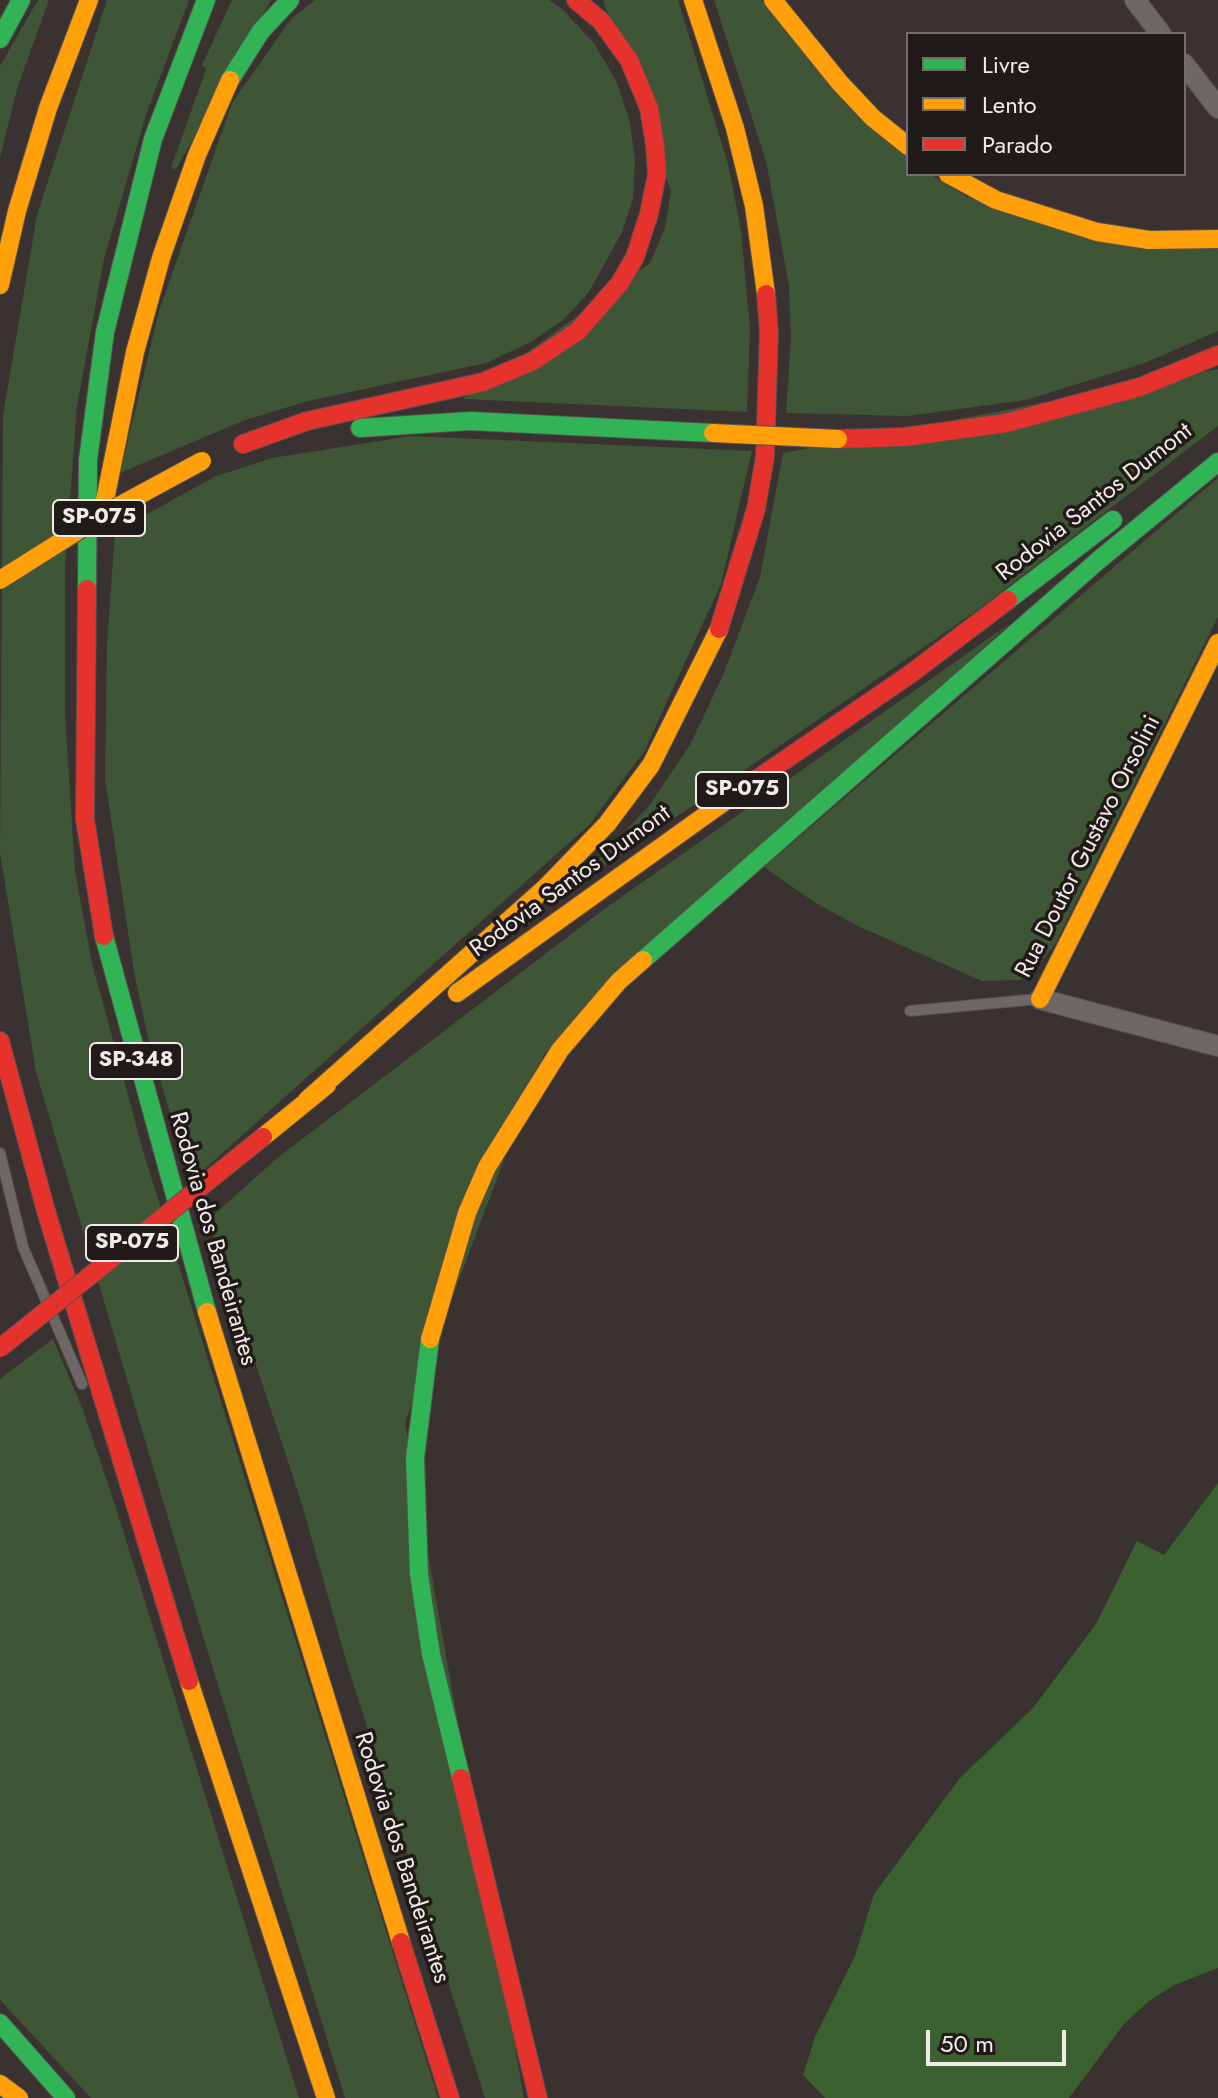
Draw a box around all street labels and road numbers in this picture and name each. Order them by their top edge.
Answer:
street label: Rodovia Santos Dumont [991,418,1199,588]
road number: SP-075 [53,500,145,536]
street label: Rua Doutor Gustavo Orsolini [1010,711,1168,983]
road number: SP-075 [696,772,788,808]
street label: Rodovia Santos Dumont [465,800,677,964]
road number: SP-348 [90,1043,182,1079]
street label: Rodovia dos Bandeirantes [162,1109,262,1369]
road number: SP-075 [86,1225,178,1261]
street label: Rodovia dos Bandeirantes [347,1729,455,1987]

